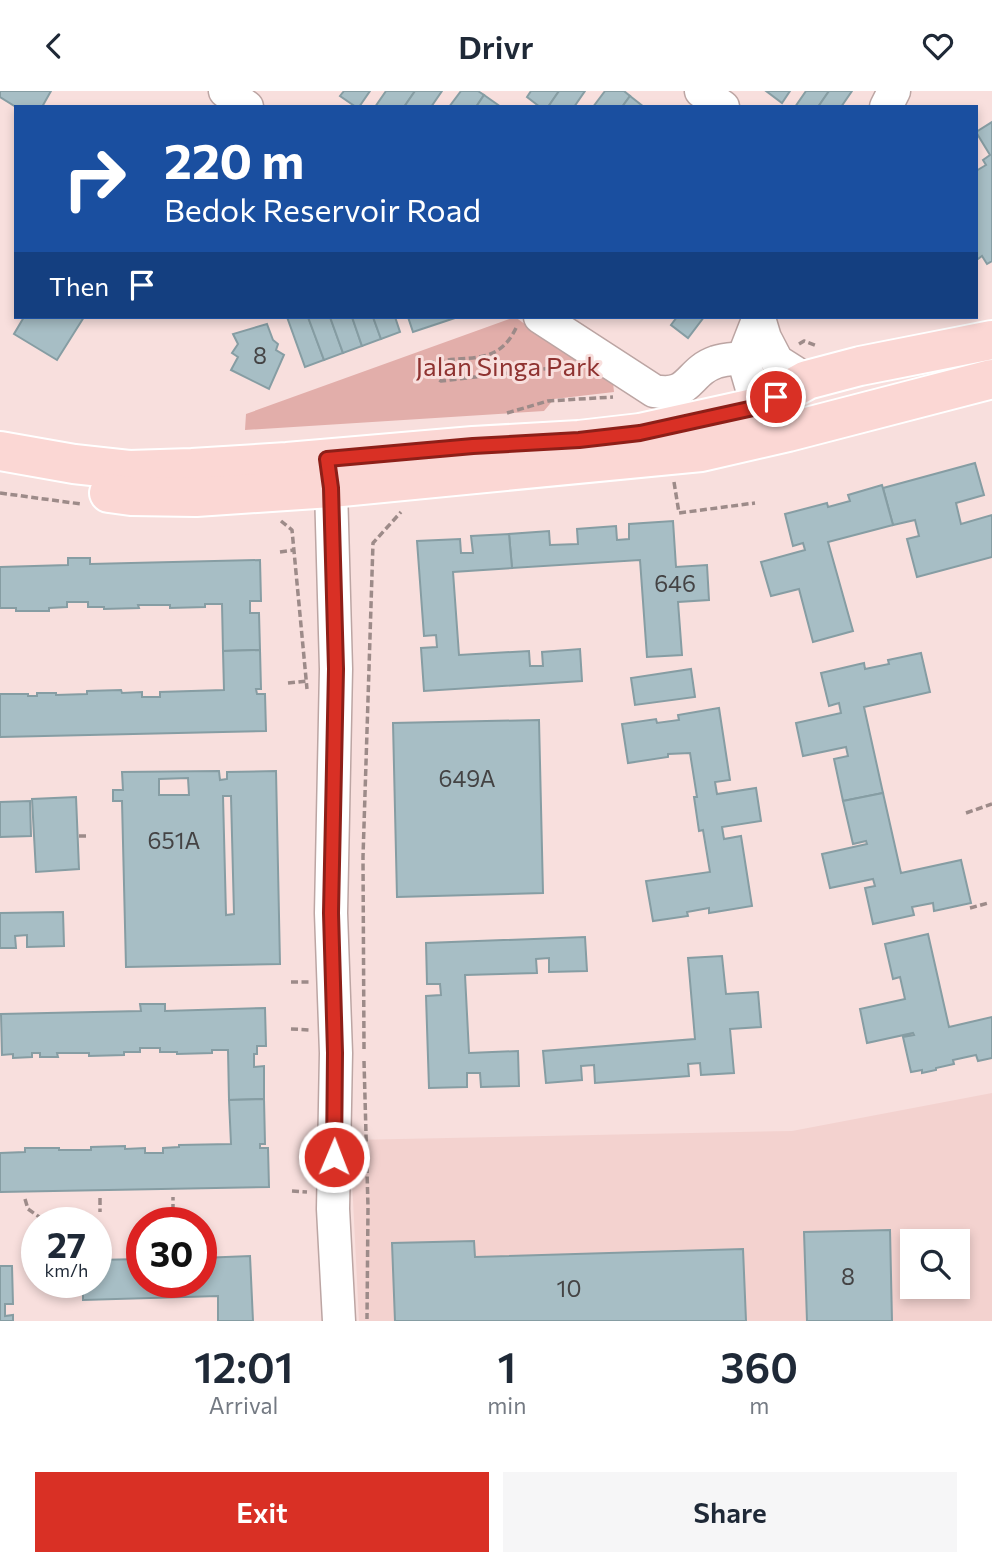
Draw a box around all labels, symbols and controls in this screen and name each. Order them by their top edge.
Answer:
text: Drivr [458,26,534,66]
icon: back [35,27,73,65]
icon: heart [919,27,957,65]
text: 220 m [164,129,304,189]
icon: right [49,133,140,224]
text: Bedok Reservoir Road [164,189,481,229]
icon: arrive [123,266,161,304]
text: Then [49,270,109,301]
house number: 8 [253,341,267,369]
park label: Jalan Singa Park [416,350,600,381]
pin [746,367,806,427]
icon: arrive [757,378,795,416]
house number: 646 [654,569,696,597]
house number: 649A [438,764,496,792]
house number: 651A [148,826,201,854]
position arrow [297,1120,371,1194]
speed limit sign: 30 [126,1207,217,1298]
text: 27 [47,1222,86,1265]
map controls [900,1229,970,1299]
button: search [900,1229,970,1299]
text: km/h [45,1259,88,1281]
house number: 8 [841,1262,855,1290]
house number: 10 [557,1274,581,1302]
text: 12:01 [194,1340,293,1392]
text: 1 [497,1340,516,1392]
text: 360 [720,1340,798,1392]
text: Arrival [209,1391,278,1419]
text: min [487,1391,526,1419]
text: m [749,1391,769,1419]
button: Exit [35,1472,489,1552]
button: Share [503,1472,957,1552]

